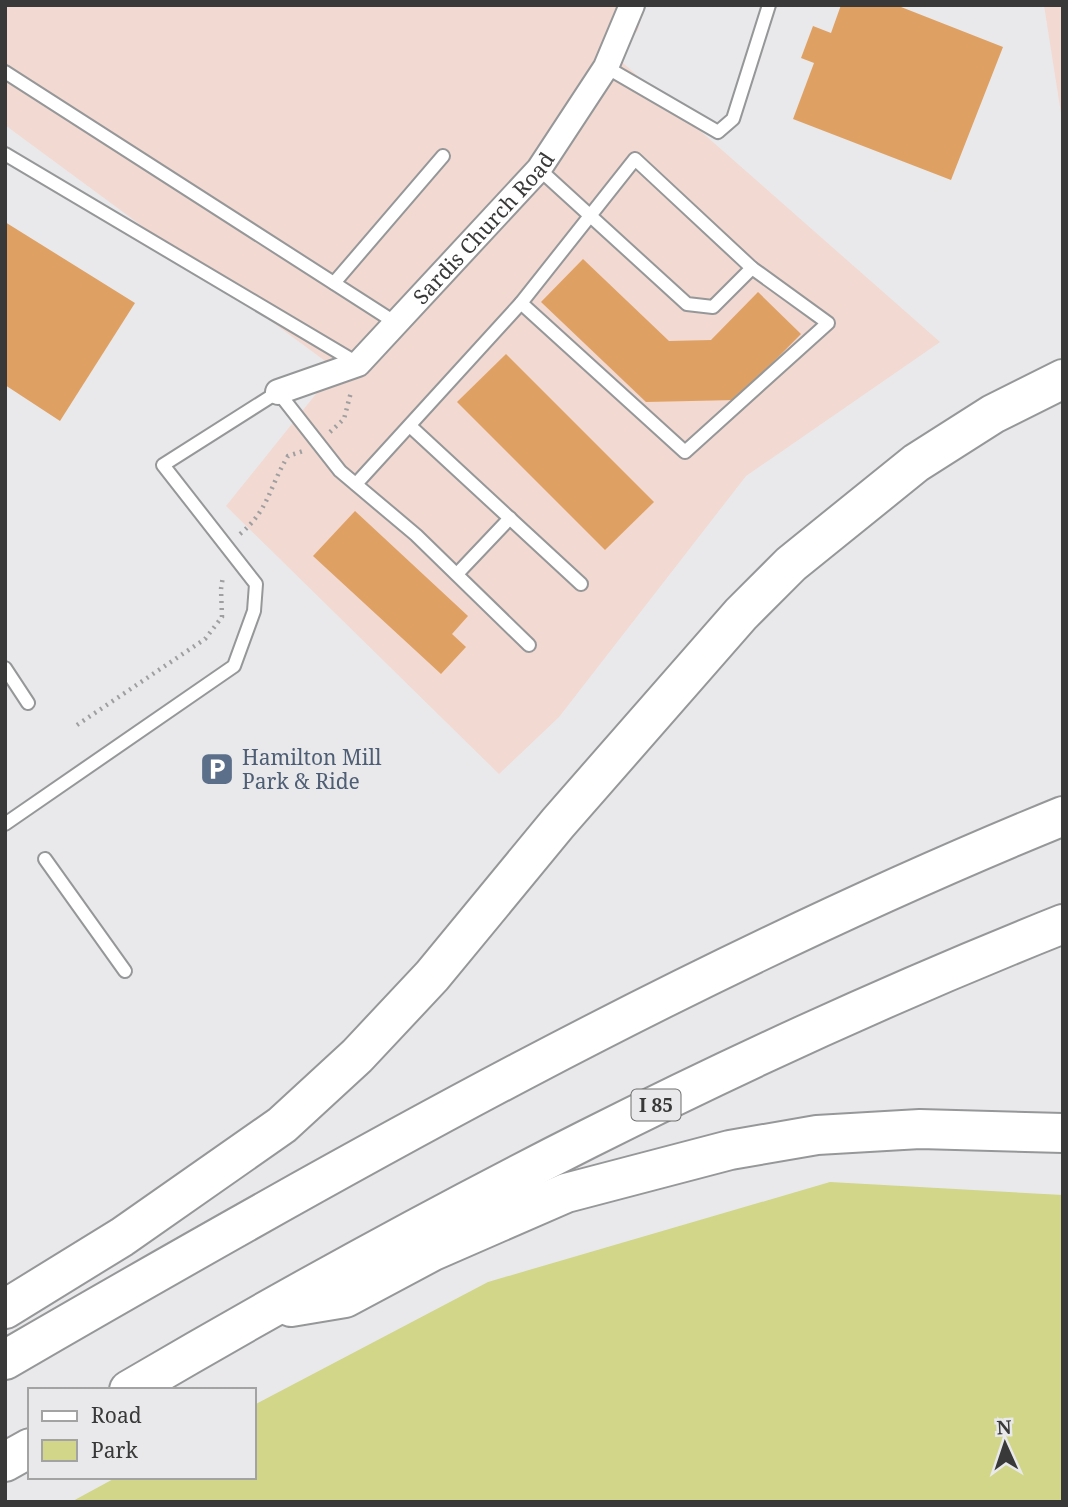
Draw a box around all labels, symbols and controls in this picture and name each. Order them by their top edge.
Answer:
street label: Sardis Church Road [407,146,560,310]
place label: Hamilton Mill Park & Ride [242,743,382,795]
parking icon: Hamilton Mill Park & Ride [198,750,236,788]
road number: I 85 [632,1090,680,1120]
legend [28,1388,256,1479]
text: Road [91,1401,142,1429]
north arrow [970,1409,1040,1479]
text: N [996,1414,1012,1440]
text: Park [91,1436,138,1464]

